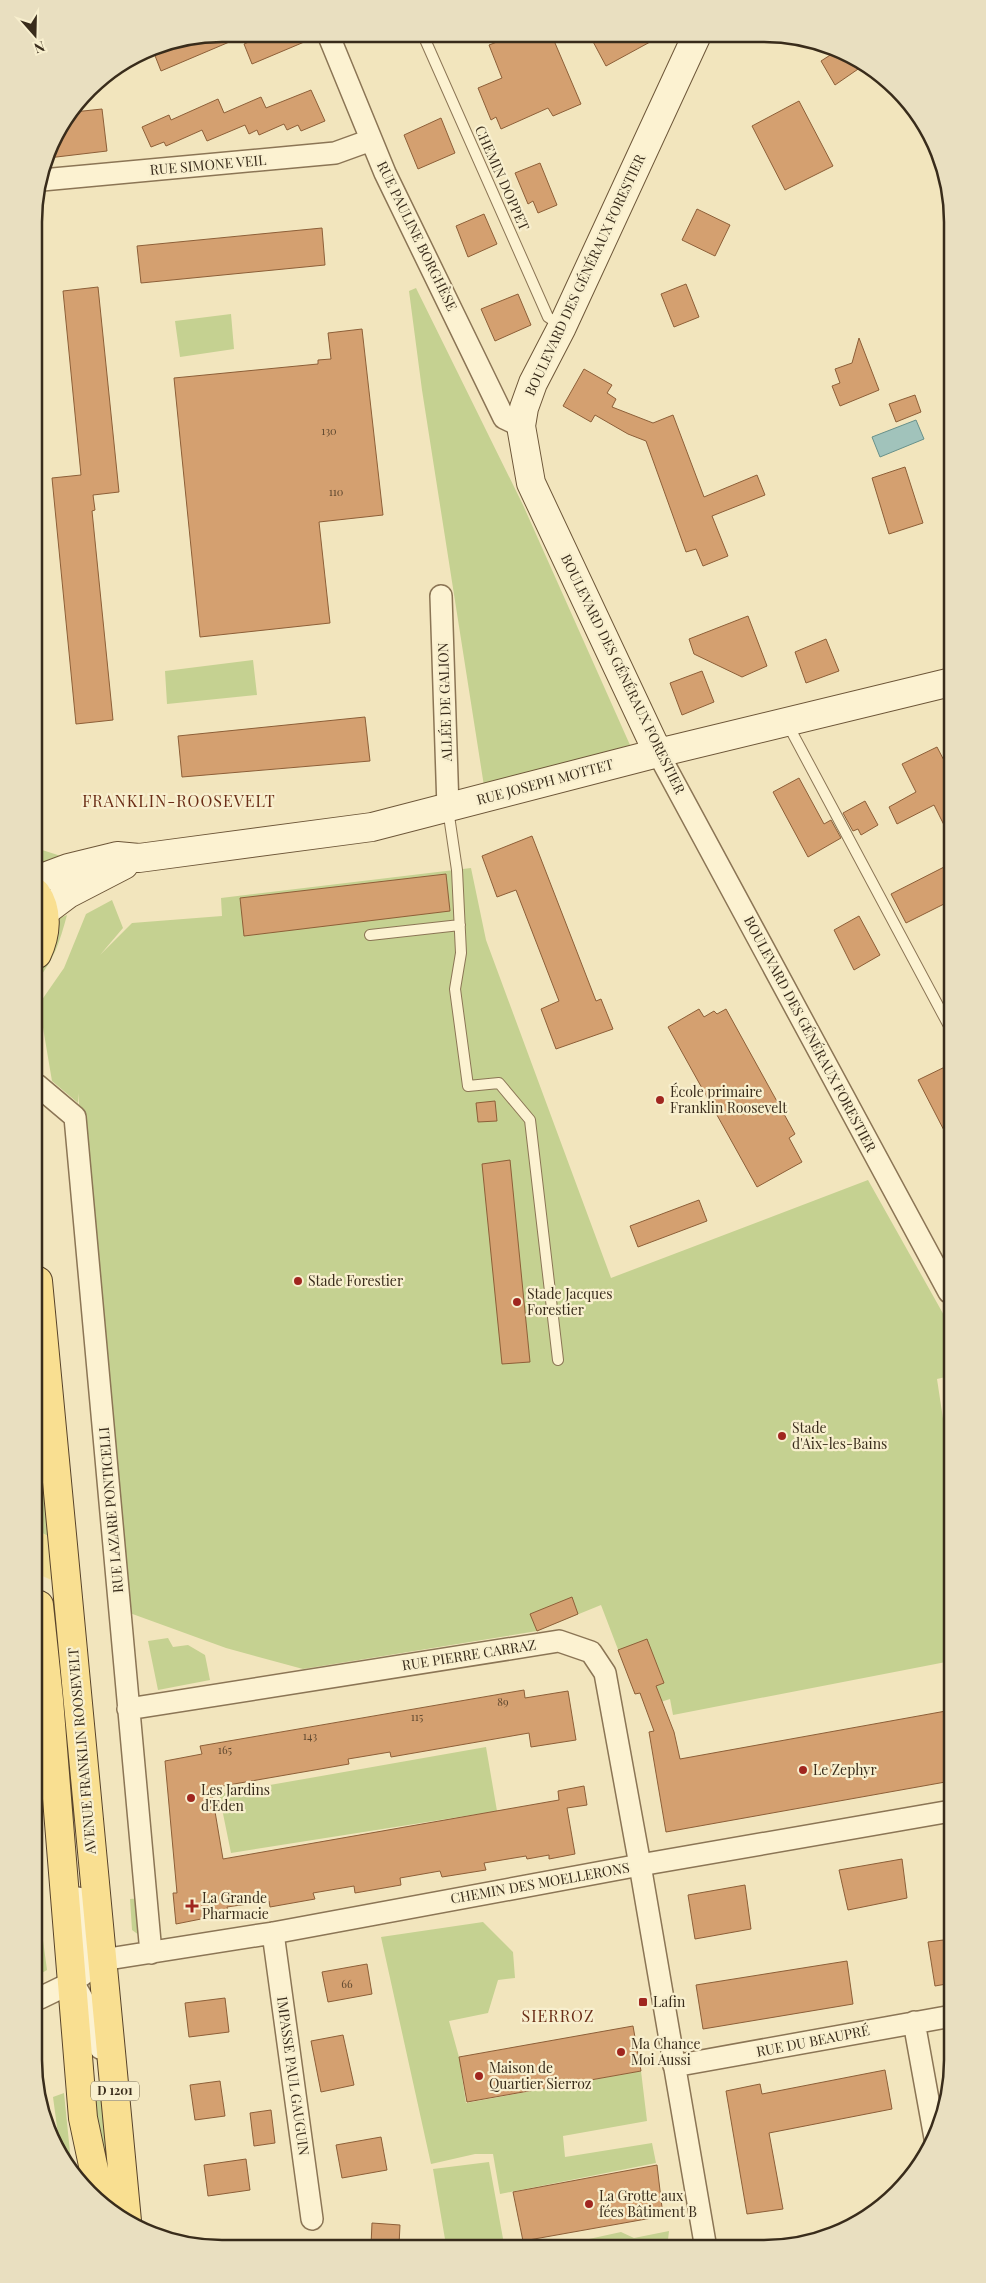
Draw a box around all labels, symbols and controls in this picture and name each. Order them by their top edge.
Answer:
north arrow [10,10,60,60]
text: N [32,37,48,58]
street label: CHEMIN DOPPET [471,122,534,234]
street label: RUE SIMONE VEIL [149,150,267,179]
street label: BOULEVARD DES GÉNÉRAUX FORESTIER [520,150,649,399]
street label: RUE PAULINE BORGHÈSE [373,158,462,314]
house number: 130 [321,423,337,438]
house number: 110 [329,484,344,499]
street label: BOULEVARD DES GÉNÉRAUX FORESTIER [557,551,690,798]
street label: ALLÉE DE GALION [433,642,456,763]
street label: RUE JOSEPH MOTTET [474,754,616,809]
district label: FRANKLIN-ROOSEVELT [82,790,276,811]
street label: BOULEVARD DES GÉNÉRAUX FORESTIER [740,912,881,1156]
place label: École primaire Franklin Roosevelt [670,1082,788,1117]
marker: École primaire Franklin Roosevelt [654,1094,666,1106]
place label: Stade Forestier [308,1271,404,1290]
marker: Stade Forestier [292,1275,304,1287]
place label: Stade Jacques Forestier [527,1284,613,1319]
marker: Stade Jacques Forestier [511,1296,523,1308]
place label: Stade d'Aix-les-Bains [792,1418,887,1453]
street label: RUE LAZARE PONTICELLI [94,1426,127,1594]
marker: Stade d'Aix-les-Bains [776,1430,788,1442]
street label: RUE PIERRE CARRAZ [400,1635,537,1674]
street label: AVENUE FRANKLIN ROOSEVELT [63,1647,100,1856]
house number: 89 [497,1694,509,1709]
house number: 115 [411,1709,424,1724]
house number: 143 [303,1728,317,1743]
house number: 165 [218,1742,233,1757]
place label: Le Zephyr [813,1760,877,1779]
marker: Le Zephyr [797,1764,809,1776]
place label: Les Jardins d'Eden [201,1780,270,1815]
marker: Les Jardins d'Eden [185,1792,197,1804]
street label: CHEMIN DES MOELLERONS [449,1857,631,1908]
place label: La Grande Pharmacie [202,1888,269,1923]
marker: La Grande Pharmacie [186,1900,198,1912]
house number: 66 [341,1976,353,1991]
place label: Lafin [653,1992,686,2011]
street label: IMPASSE PAUL GAUGUIN [273,1995,314,2157]
marker: Lafin [637,1996,649,2008]
district label: SIERROZ [522,2005,594,2026]
street label: RUE DU BEAUPRÉ [755,2020,871,2061]
place label: Ma Chance Moi Aussi [631,2034,701,2069]
marker: Ma Chance Moi Aussi [615,2046,627,2058]
place label: Maison de Quartier Sierroz [489,2058,592,2093]
marker: Maison de Quartier Sierroz [473,2070,485,2082]
road number: D 1201 [91,2082,139,2100]
place label: La Grotte aux fées Bâtiment B [599,2186,697,2221]
marker: La Grotte aux fées Bâtiment B [583,2198,595,2210]

